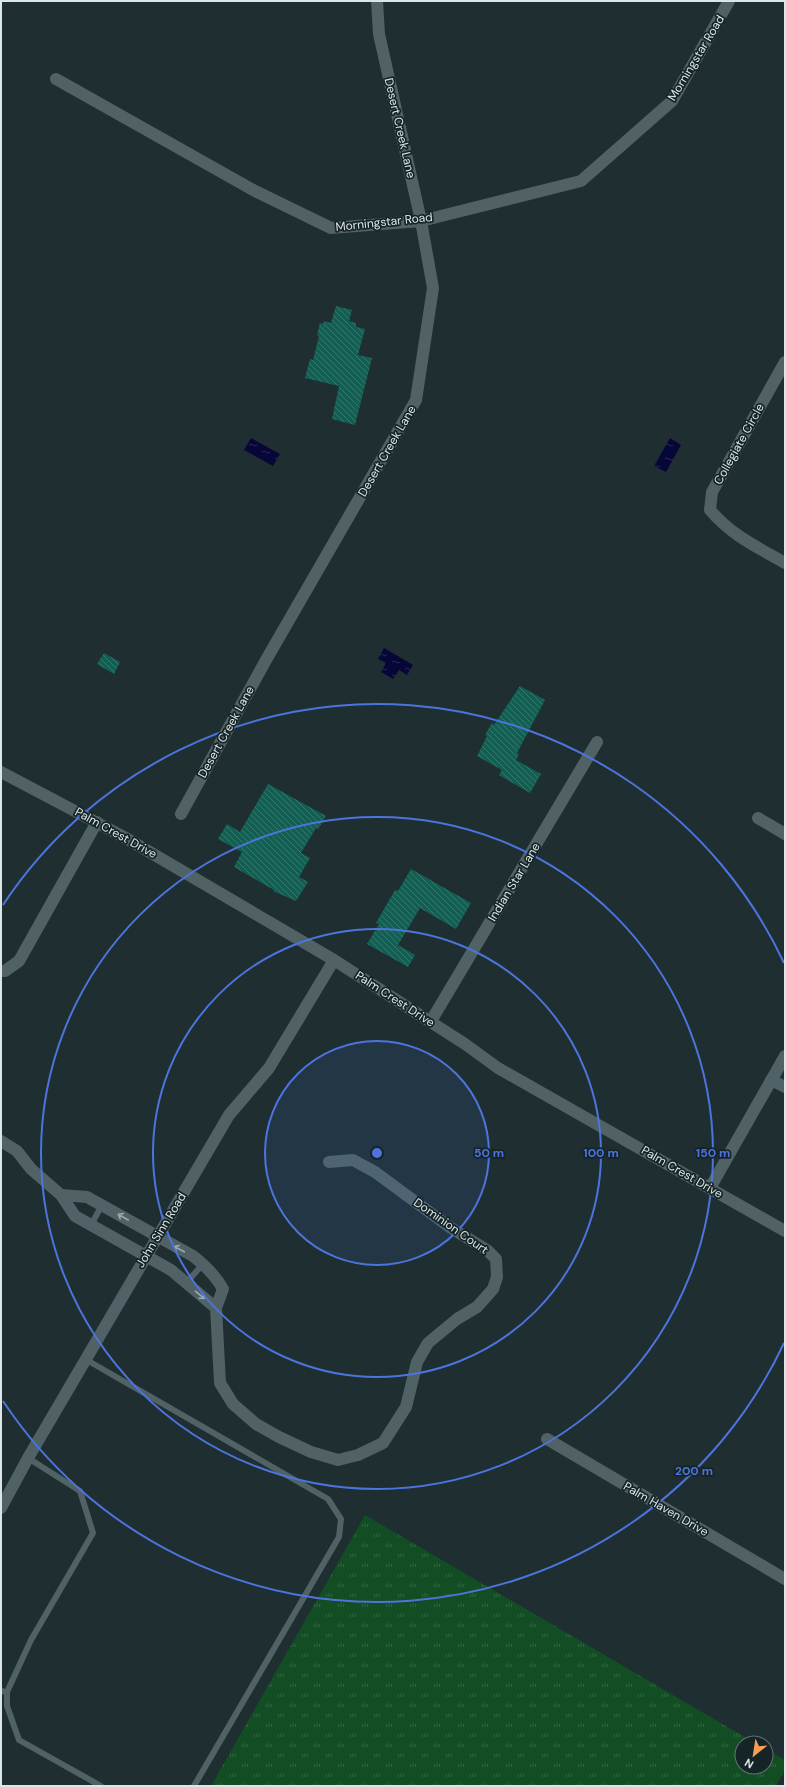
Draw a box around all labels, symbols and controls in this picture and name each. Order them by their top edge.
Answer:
street label: Morningstar Road [664,12,728,104]
street label: Desert Creek Lane [381,76,419,180]
street label: Morningstar Road [335,209,433,235]
street label: Collegiate Circle [710,400,768,487]
street label: Desert Creek Lane [354,402,420,499]
street label: Desert Creek Lane [194,683,258,781]
street label: Palm Crest Drive [72,804,160,862]
street label: Indian Star Lane [484,840,544,924]
street label: Palm Crest Drive [352,967,438,1031]
street label: Palm Crest Drive [638,1142,726,1202]
text: 50 m [474,1145,504,1161]
text: 100 m [583,1145,619,1161]
text: 150 m [696,1145,730,1161]
centre of rings [370,1146,384,1160]
street label: John Sinn Road [132,1190,190,1270]
street label: Dominion Court [411,1194,492,1258]
one-way arrow [117,1213,129,1221]
one-way arrow [173,1244,185,1252]
one-way arrow [194,1290,205,1299]
text: 200 m [675,1463,713,1479]
street label: Palm Haven Drive [621,1478,712,1540]
north arrow [734,1735,774,1775]
text: N [742,1756,756,1772]

